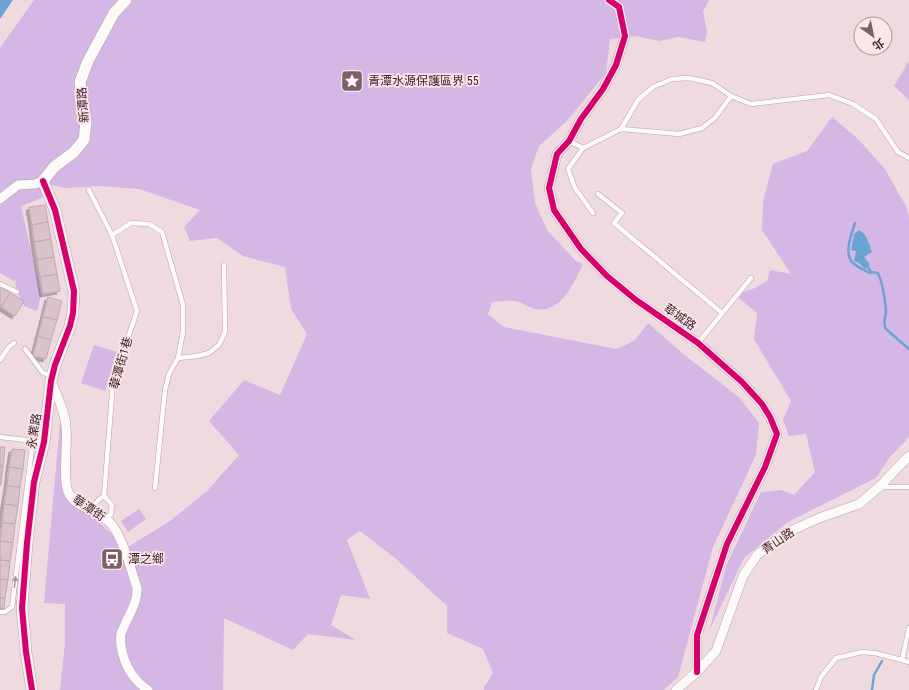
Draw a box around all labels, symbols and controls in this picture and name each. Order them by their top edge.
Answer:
north arrow [853,16,893,56]
text: 北 [870,36,886,52]
place icon: 青潭水源保護區界 55 [339,68,365,94]
place label: 青潭水源保護區界 55 [368,74,479,88]
street label: 新潭路 [74,86,92,124]
street label: 華城路 [661,301,699,333]
street label: 華潭街1巷 [107,335,135,391]
street label: 永業路 [24,412,44,450]
street label: 華潭街 [70,492,108,524]
street label: 青山路 [759,525,797,557]
bus stop icon: 潭之鄉 [99,546,125,572]
place label: 潭之鄉 [128,552,164,566]
one-way arrow [12,576,18,588]

